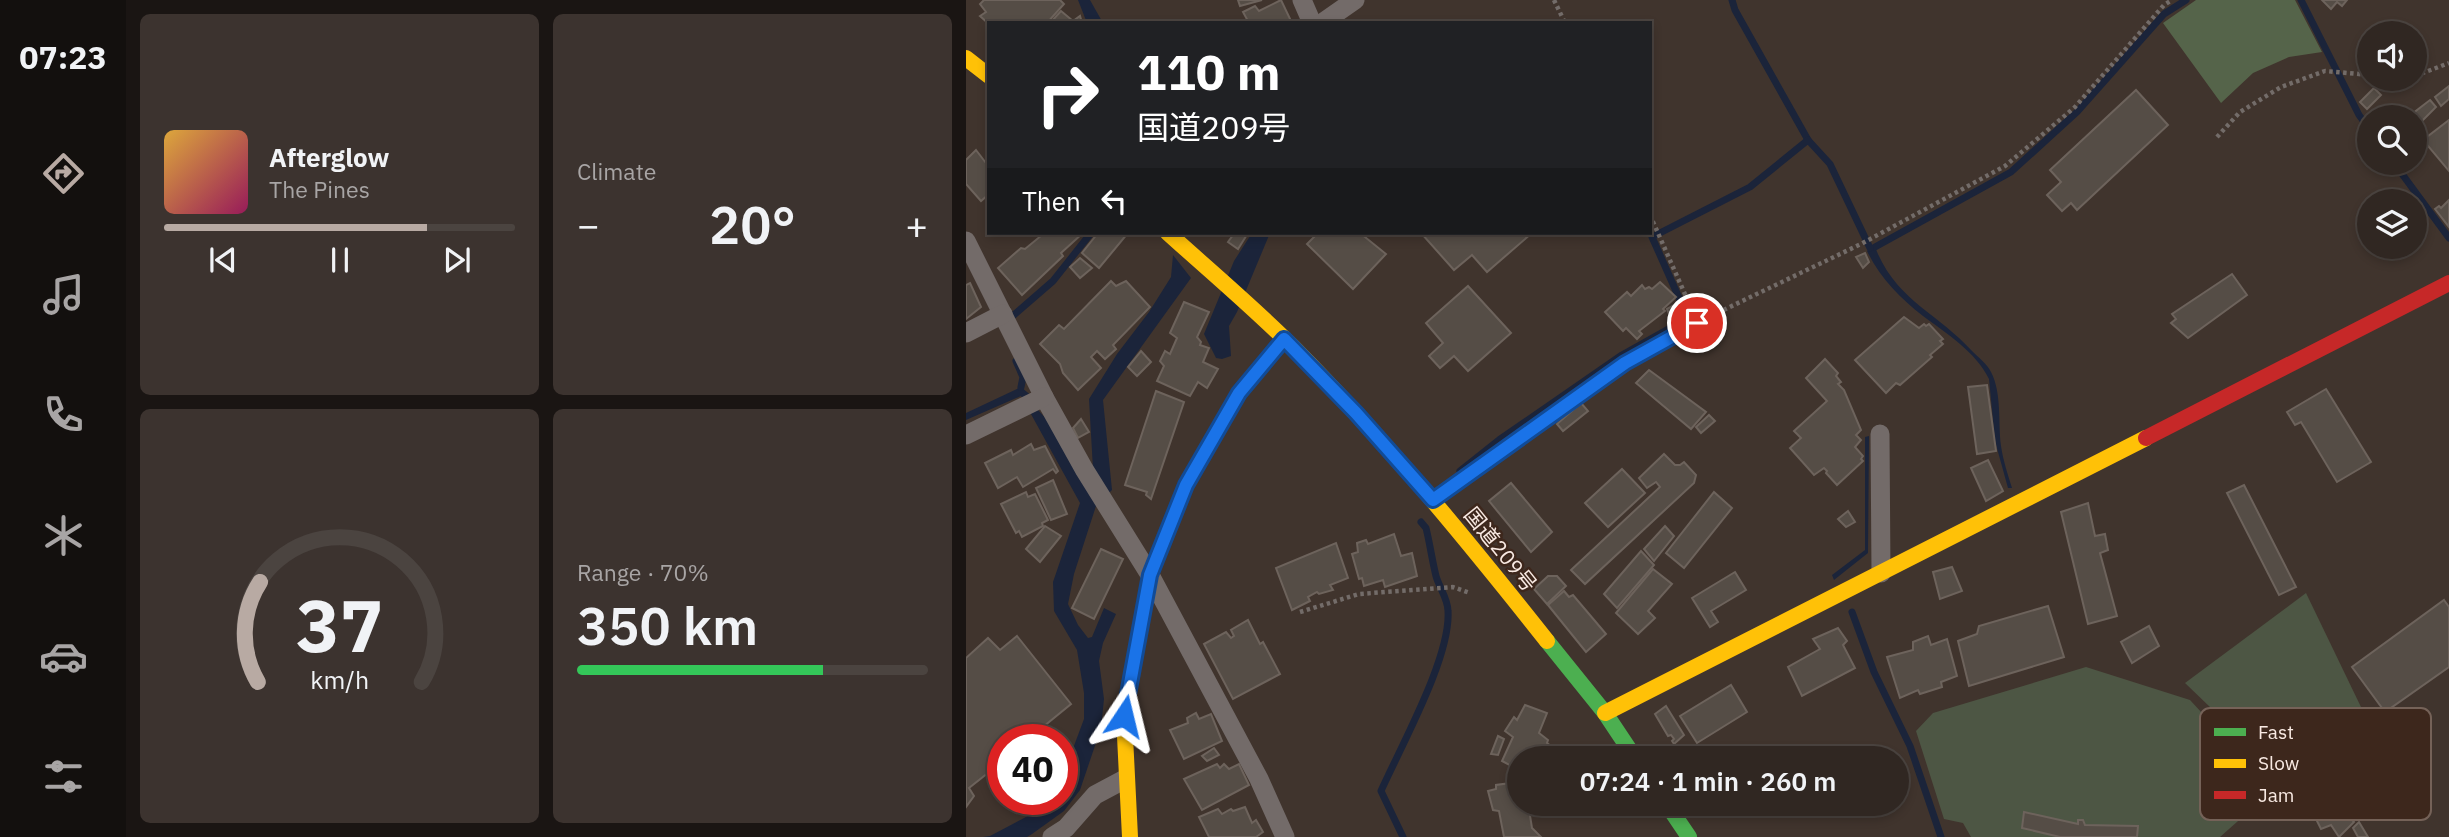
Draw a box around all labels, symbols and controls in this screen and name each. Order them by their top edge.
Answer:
map controls [2357,21,2427,259]
button: sound [2357,21,2427,91]
text: 07:23 [19,36,107,78]
text: 110 m [1137,40,1281,103]
icon: right [1022,49,1113,140]
button: search [2357,105,2427,175]
text: 国道209号 [1137,106,1291,148]
text: Afterglow [269,140,389,174]
icon: directions [39,149,88,198]
text: Climate [577,156,656,186]
text: The Pines [269,174,370,204]
icon: left [1095,182,1133,220]
text: Then [1022,184,1081,218]
button: layers [2357,189,2427,259]
text: 20° [709,191,796,258]
text: − [577,200,600,249]
text: + [905,200,928,249]
icon: previous [204,241,242,279]
icon: pause [321,241,359,279]
icon: next [438,241,476,279]
icon: music [39,270,88,319]
pin [1667,293,1727,353]
icon: arrive [1678,304,1716,342]
icon: phone [39,390,88,439]
street label: 国道209号 [1458,501,1544,597]
icon: climate [39,511,88,560]
text: Range · 70% [577,557,709,587]
text: 37 [296,577,383,672]
text: 350 km [577,592,758,659]
icon: car [39,632,88,681]
text: km/h [310,663,369,696]
position arrow [1087,679,1161,753]
legend [2200,708,2431,820]
text: Fast [2258,720,2294,744]
speed limit sign: 40 [987,724,1078,815]
text: Slow [2258,751,2299,775]
icon: filters [39,752,88,801]
text: 07:24 · 1 min · 260 m [1580,764,1836,798]
text: Jam [2258,783,2294,807]

